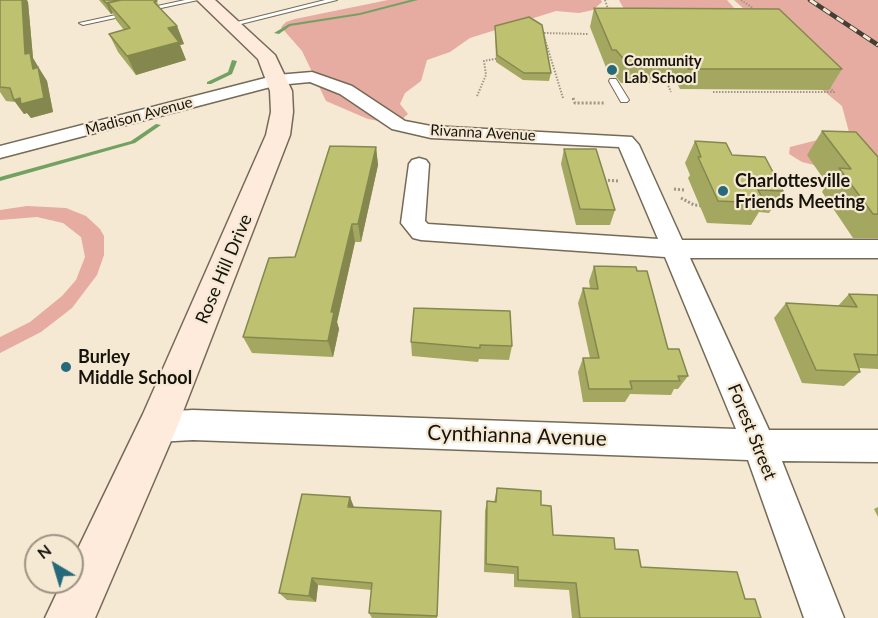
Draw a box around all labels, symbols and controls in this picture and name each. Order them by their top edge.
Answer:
place label: Community Lab School [624,52,702,87]
marker: Community Lab School [605,63,619,77]
street label: Madison Avenue [84,93,194,139]
street label: Rivanna Avenue [430,121,536,145]
place label: Charlottesville Friends Meeting [735,170,865,213]
marker: Charlottesville Friends Meeting [716,184,730,198]
street label: Rose Hill Drive [191,211,257,327]
place label: Burley Middle School [78,346,192,388]
marker: Burley Middle School [59,360,73,374]
street label: Forest Street [723,381,781,483]
street label: Cynthianna Avenue [427,420,607,452]
north arrow [24,534,84,594]
text: N [33,540,55,562]

